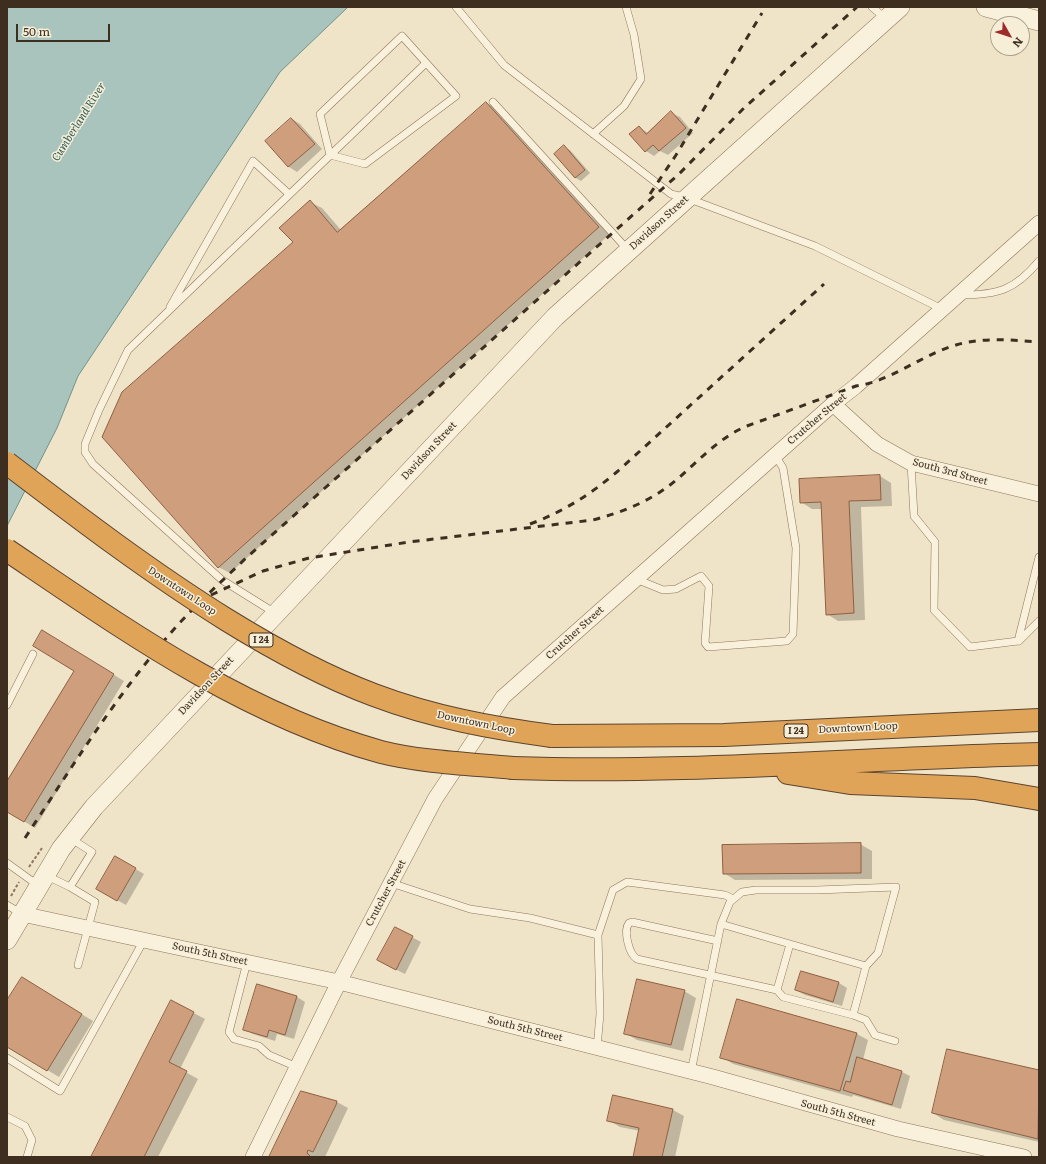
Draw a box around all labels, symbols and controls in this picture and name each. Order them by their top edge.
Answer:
scale bar [18,16,112,42]
north arrow [990,16,1030,56]
text: 50 m [23,22,50,40]
text: N [1009,34,1028,52]
water label: Cumberland River [49,80,109,164]
street label: Davidson Street [627,193,691,253]
street label: Crutcher Street [785,391,849,447]
street label: Davidson Street [399,419,459,483]
street label: South 3rd Street [911,456,989,488]
street label: Downtown Loop [145,564,219,618]
street label: Crutcher Street [544,604,606,662]
road number: I 24 [249,633,273,647]
street label: Davidson Street [176,654,236,718]
street label: Downtown Loop [436,709,516,737]
street label: Downtown Loop [818,720,898,736]
road number: I 24 [784,724,808,738]
street label: Crutcher Street [363,858,409,928]
street label: South 5th Street [171,940,249,968]
street label: South 5th Street [486,1014,564,1044]
street label: South 5th Street [799,1097,877,1129]

